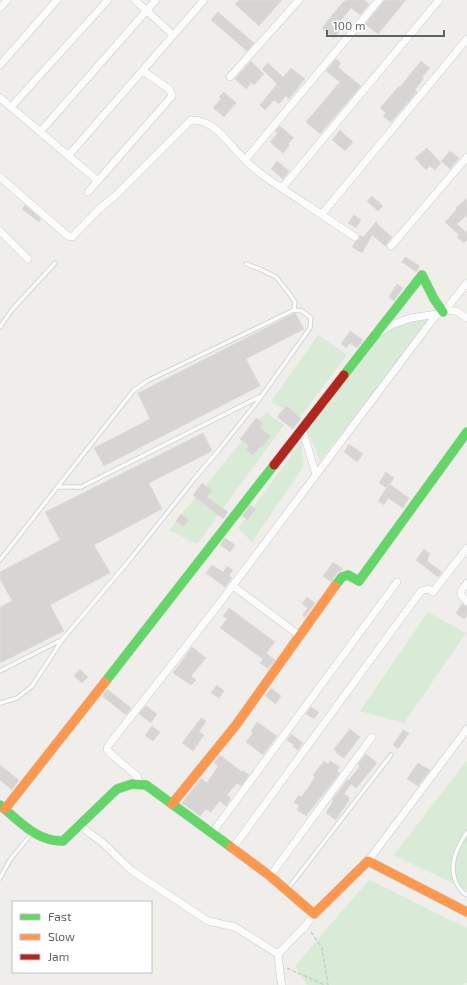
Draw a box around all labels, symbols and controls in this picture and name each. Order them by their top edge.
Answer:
scale bar [327,12,444,38]
text: 100 m [333,18,365,32]
legend [12,901,152,973]
text: Fast [48,909,72,923]
text: Slow [48,929,75,943]
text: Jam [48,949,69,963]

